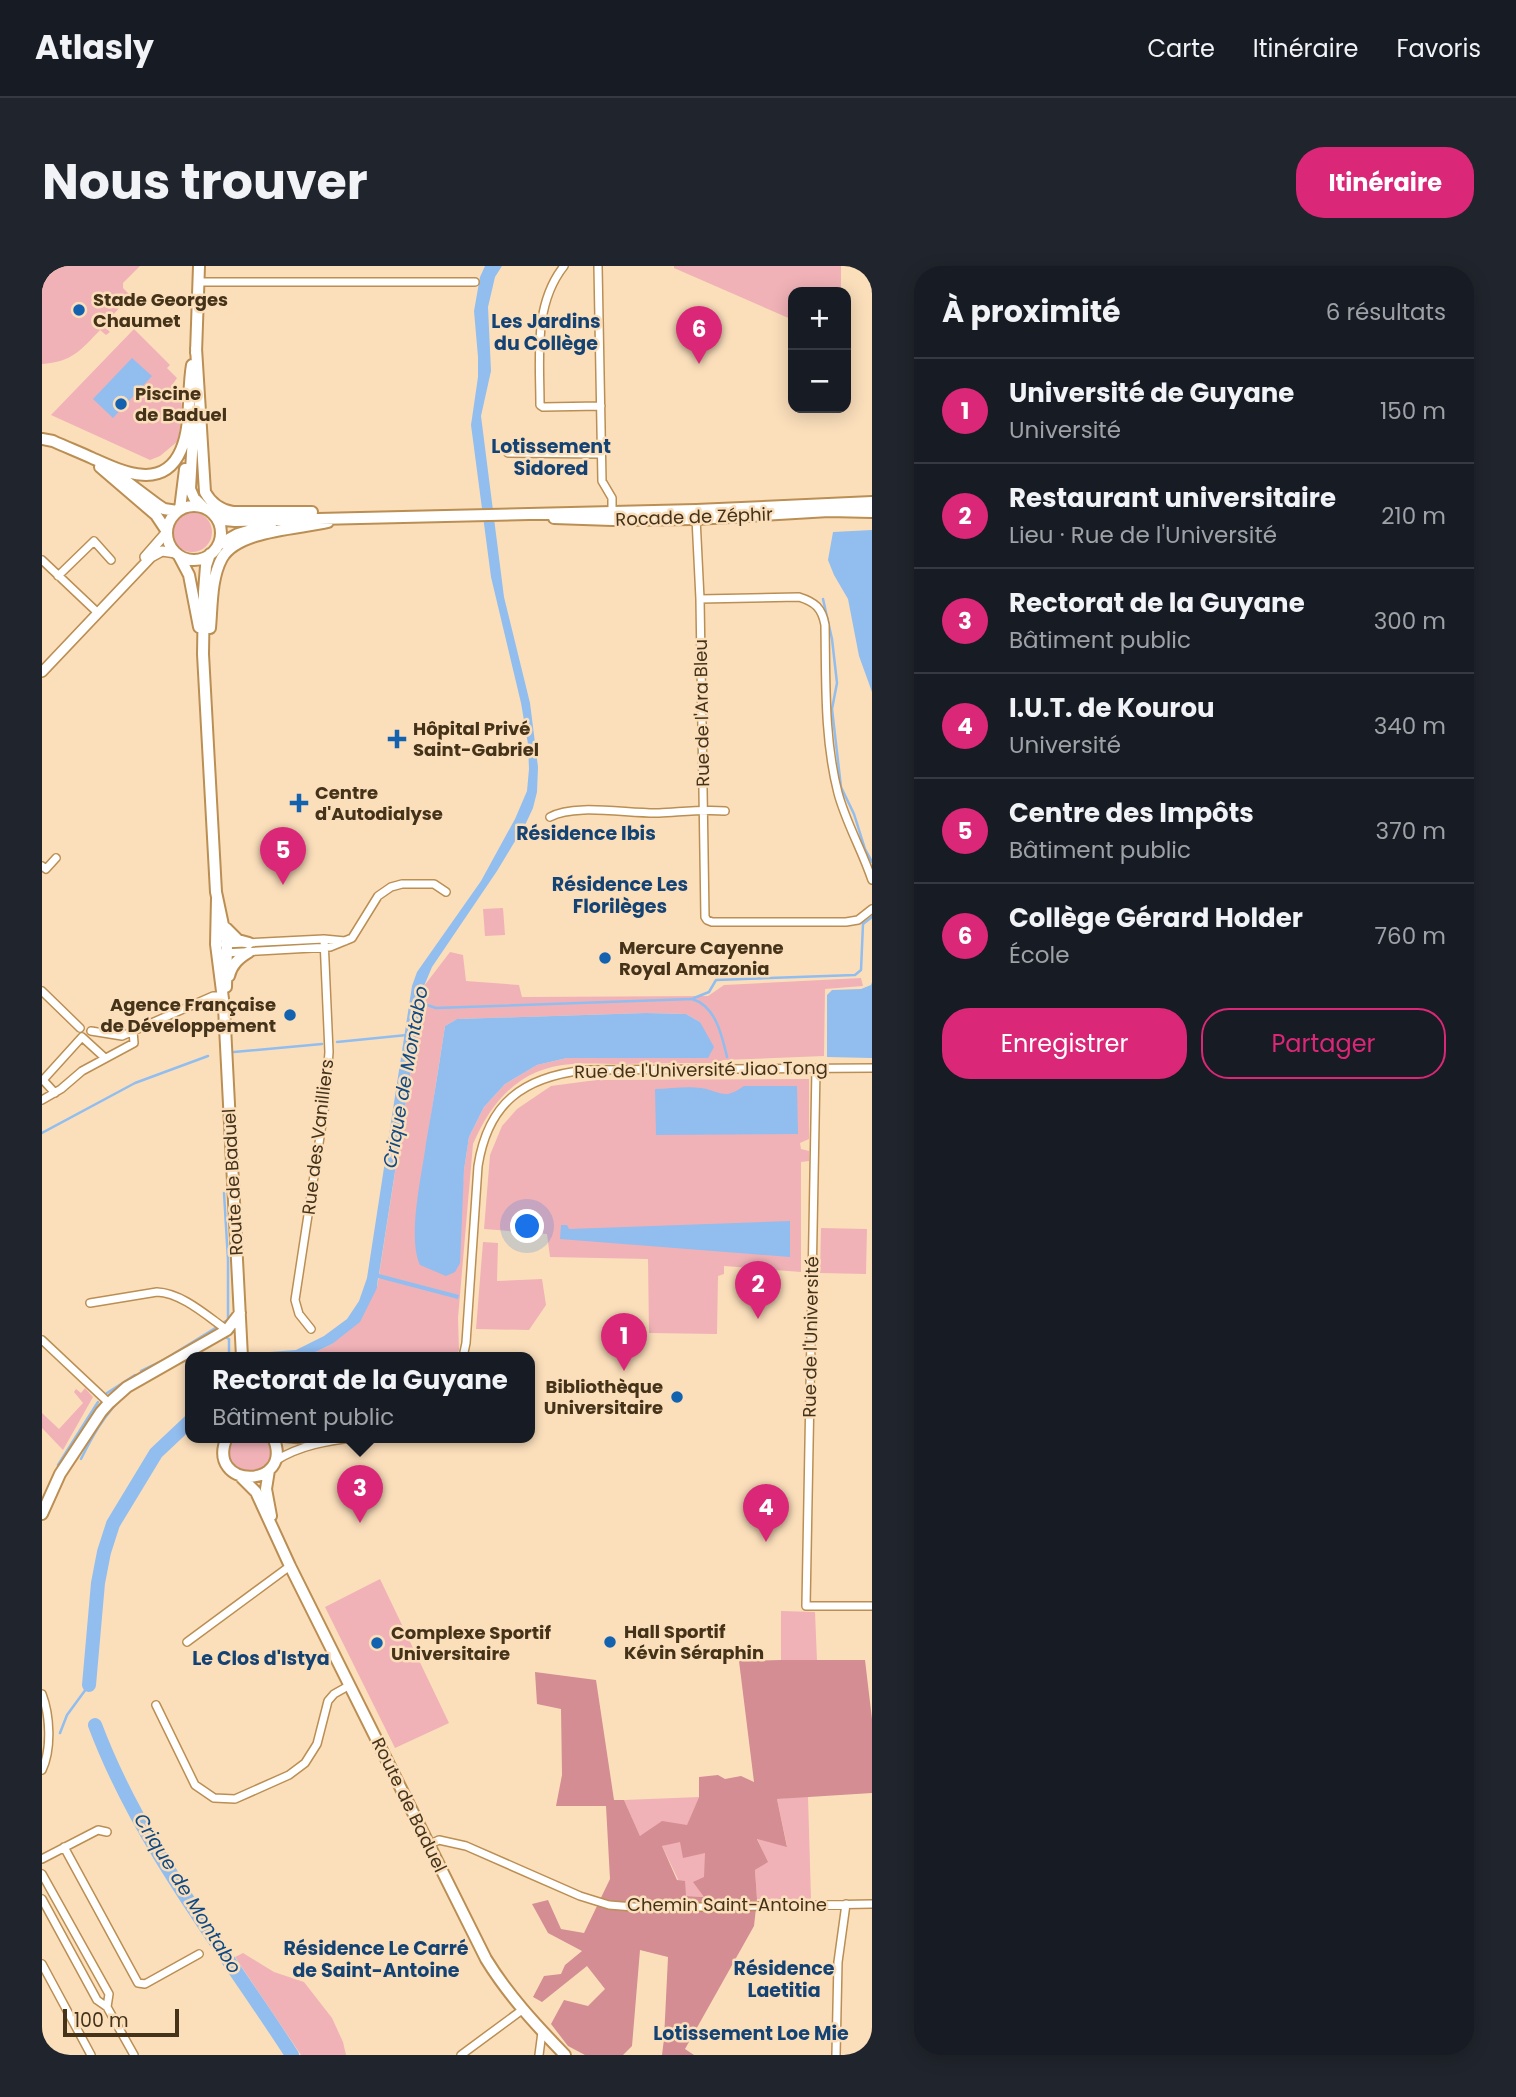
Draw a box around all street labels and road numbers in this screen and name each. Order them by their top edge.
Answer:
street label: Rocade de Zéphir [615,501,773,532]
street label: Rue de l'Ara Bleu [688,639,715,787]
street label: Rue de l'Université Jiao Tong [574,1055,828,1084]
street label: Rue des Vanilliers [296,1058,339,1216]
street label: Route de Baduel [216,1108,249,1256]
street label: Rue de l'Université [797,1256,824,1418]
street label: Route de Baduel [366,1733,453,1876]
street label: Chemin Saint-Antoine [627,1892,827,1917]

